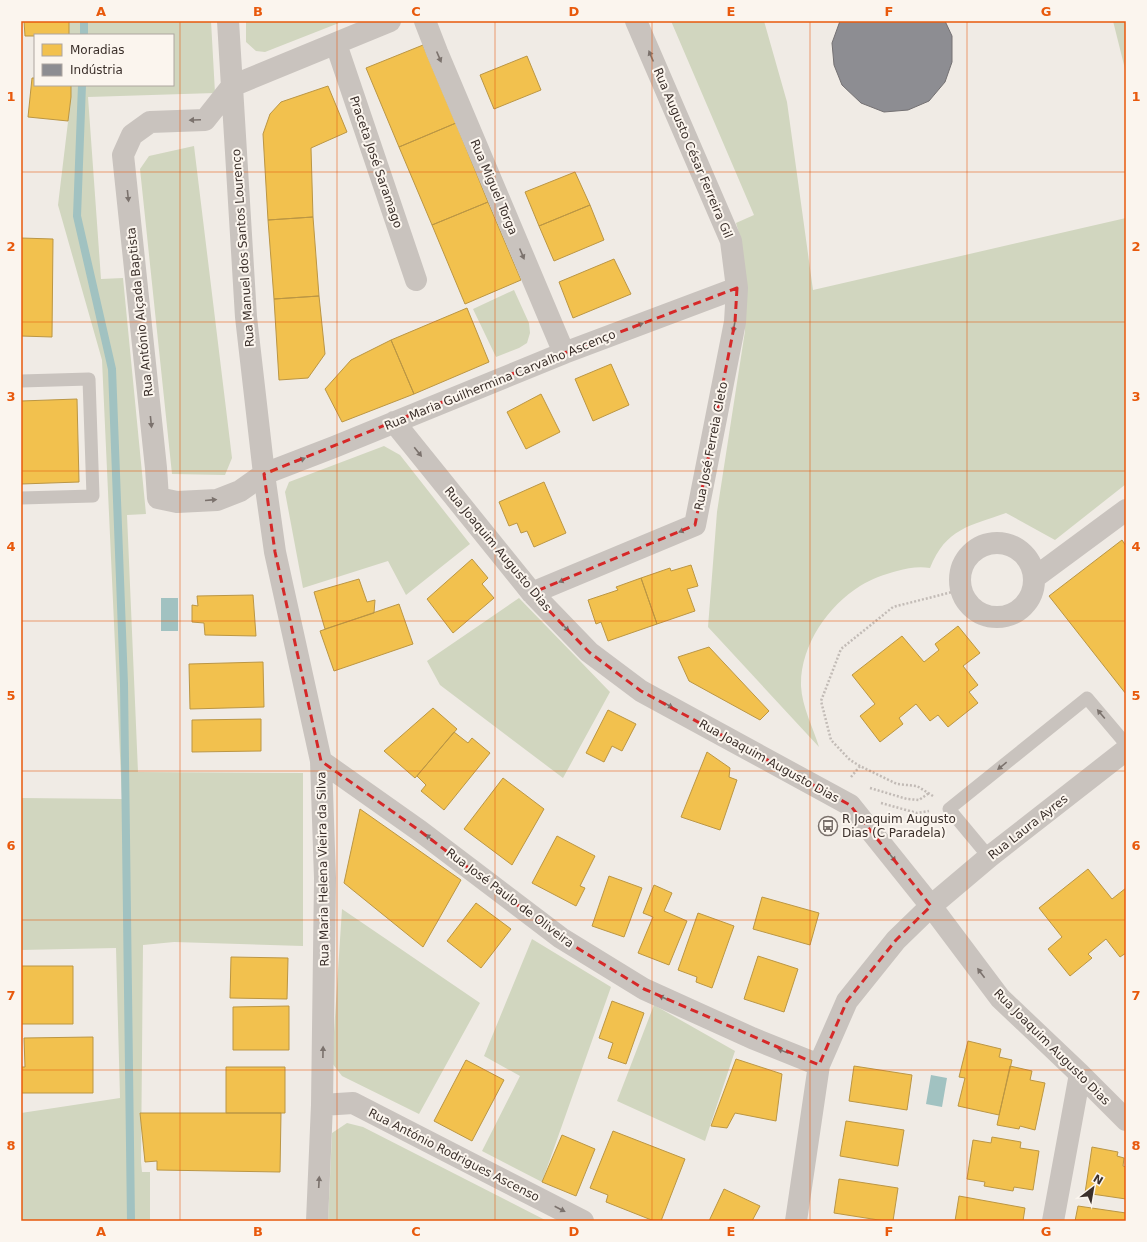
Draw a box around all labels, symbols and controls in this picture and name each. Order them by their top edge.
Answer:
text: A [96,4,106,19]
text: B [253,4,263,19]
text: C [411,4,421,19]
text: D [569,4,580,19]
text: E [727,4,735,19]
text: F [885,4,893,19]
text: G [1041,4,1051,19]
legend [34,34,174,86]
text: Moradias [70,43,125,57]
one-way arrow [648,50,654,61]
one-way arrow [436,52,442,63]
text: Indústria [70,63,123,77]
street label: Rua Augusto César Ferreira Gil [651,66,735,240]
text: 1 [6,89,16,104]
text: 1 [1131,89,1141,104]
street label: Praceta José Saramago [347,94,405,230]
one-way arrow [189,117,201,124]
street label: Rua Miguel Torga [468,137,520,237]
street label: Rua Manuel dos Santos Lourenço [229,148,257,348]
one-way arrow [124,189,131,202]
street label: Rua António Alçada Baptista [124,227,156,397]
text: 2 [6,239,16,254]
text: 2 [1131,239,1141,254]
one-way arrow [519,249,525,260]
one-way arrow [731,320,737,333]
one-way arrow [633,321,645,327]
street label: Rua Maria Guilhermina Carvalho Ascenço [382,327,618,433]
street label: Rua José Ferreia Cleto [692,380,730,512]
text: 3 [6,389,16,404]
text: 3 [1131,389,1141,404]
one-way arrow [148,416,154,428]
one-way arrow [414,447,423,458]
one-way arrow [295,456,307,462]
street label: Rua Joaquim Augusto Dias [442,484,554,614]
one-way arrow [205,497,218,504]
one-way arrow [678,527,690,533]
text: 4 [6,539,16,554]
text: 4 [1131,539,1141,554]
one-way arrow [559,577,570,583]
one-way arrow [560,622,570,632]
text: 5 [6,688,16,703]
text: 5 [1131,688,1141,703]
one-way arrow [662,702,674,709]
one-way arrow [1096,708,1105,719]
street label: Rua Joaquim Augusto Dias [696,717,842,805]
one-way arrow [997,761,1008,770]
street label: Rua Maria Helena Vieira da Silva [314,771,332,967]
street label: Rua Laura Ayres [985,792,1071,862]
place label: R Joaquim Augusto Dias (C Paradela) [842,812,956,840]
bus stop icon: R Joaquim Augusto Dias (C Paradela) [817,815,839,837]
one-way arrow [424,834,435,843]
text: 6 [6,838,16,853]
text: 6 [1131,838,1141,853]
street label: Rua José Paulo de Oliveira [443,845,577,951]
one-way arrow [887,852,896,862]
one-way arrow [977,968,985,979]
street label: Rua Joaquim Augusto Dias [991,986,1113,1108]
text: 7 [6,988,16,1003]
text: 7 [1131,988,1141,1003]
one-way arrow [658,995,670,1001]
one-way arrow [320,1045,326,1058]
one-way arrow [776,1047,788,1053]
street label: Rua António Rodrigues Ascenso [366,1106,542,1204]
text: 8 [6,1138,16,1153]
text: 8 [1131,1138,1141,1153]
north arrow [1073,1168,1113,1208]
text: N [1091,1172,1105,1188]
one-way arrow [315,1176,322,1188]
one-way arrow [554,1206,565,1212]
text: A [96,1224,106,1239]
text: B [253,1224,263,1239]
text: C [411,1224,421,1239]
text: D [569,1224,580,1239]
text: E [727,1224,735,1239]
text: F [885,1224,893,1239]
text: G [1041,1224,1051,1239]

